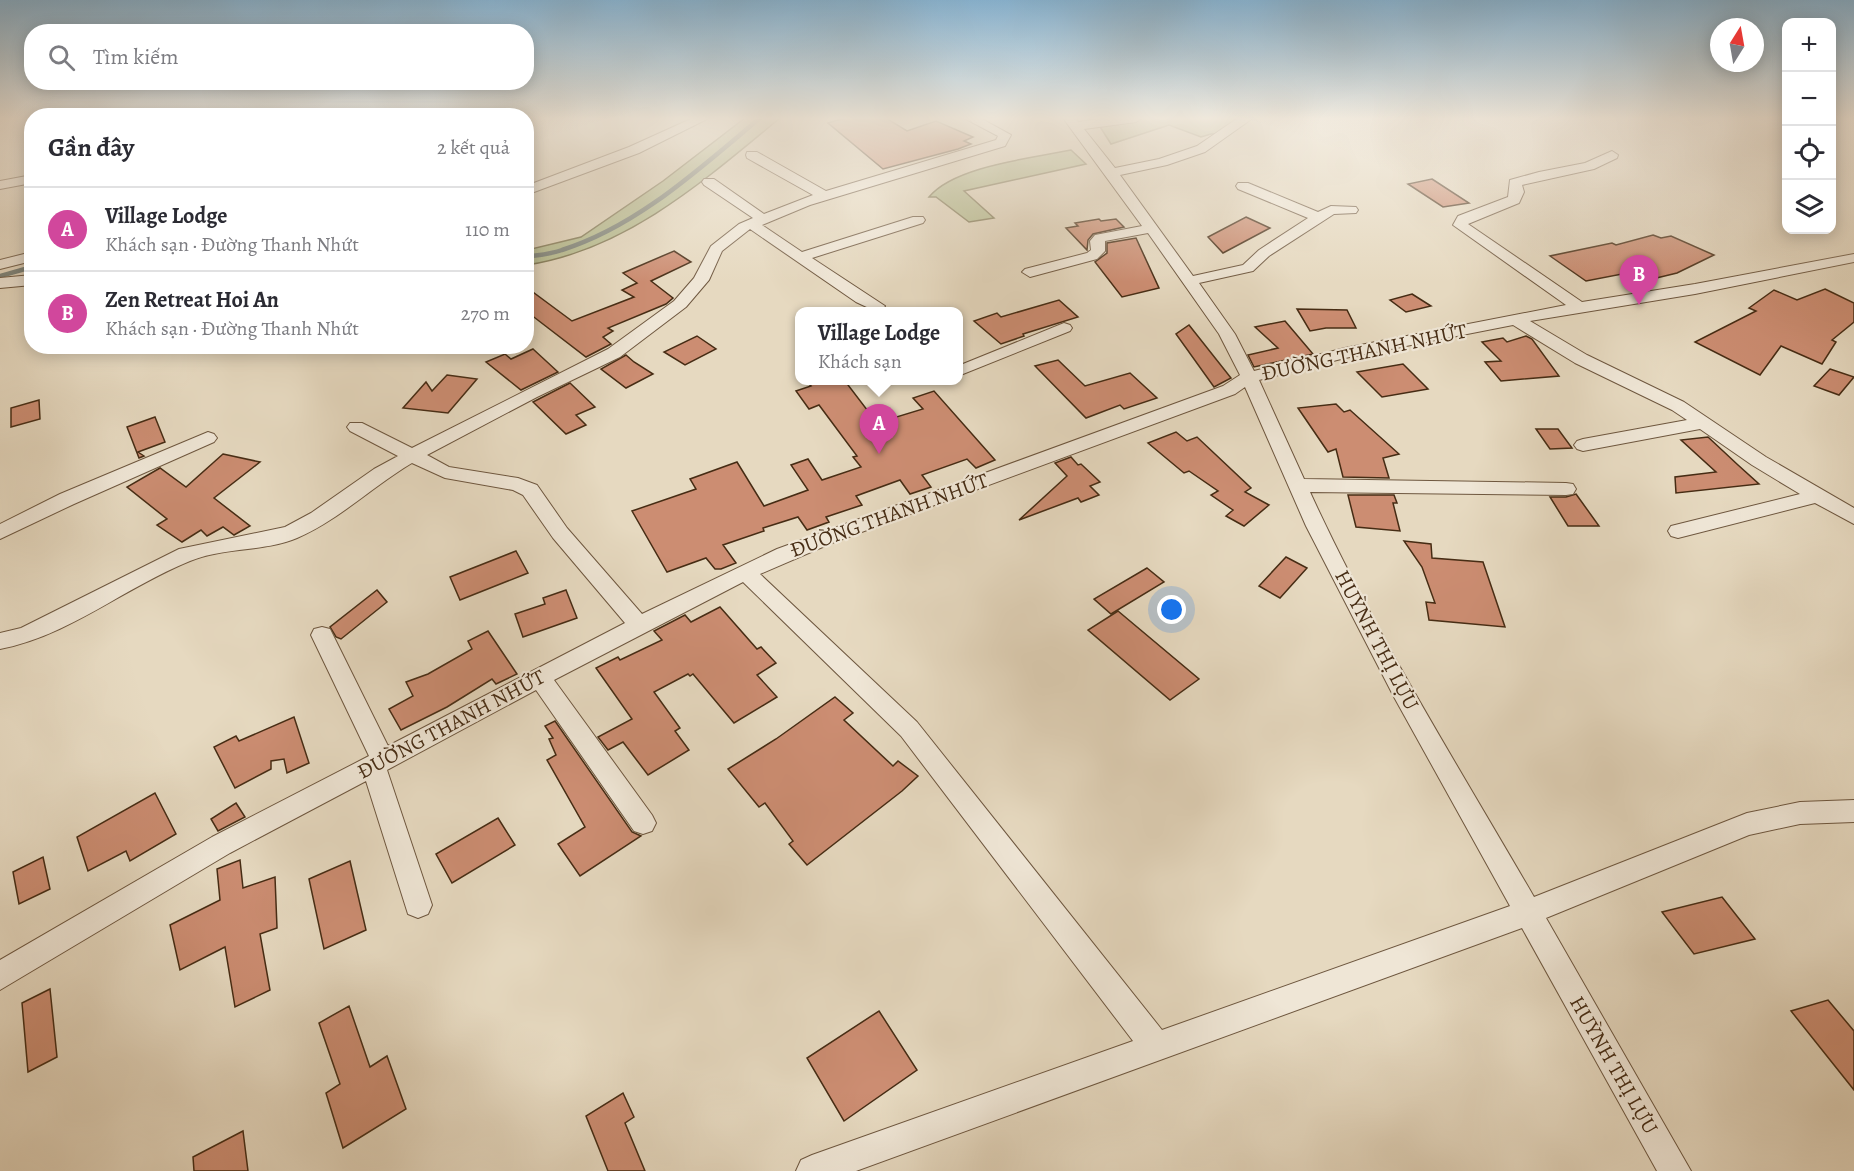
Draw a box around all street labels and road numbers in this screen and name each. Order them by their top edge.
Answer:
street label: ĐƯỜNG THANH NHỨT [1259,316,1470,387]
street label: ĐƯỜNG THANH NHỨT [786,466,992,564]
street label: HUỲNH THỊ LỰU [1328,565,1426,715]
street label: ĐƯỜNG THANH NHỨT [352,662,550,785]
street label: HUỲNH THỊ LỰU [1563,991,1665,1139]

